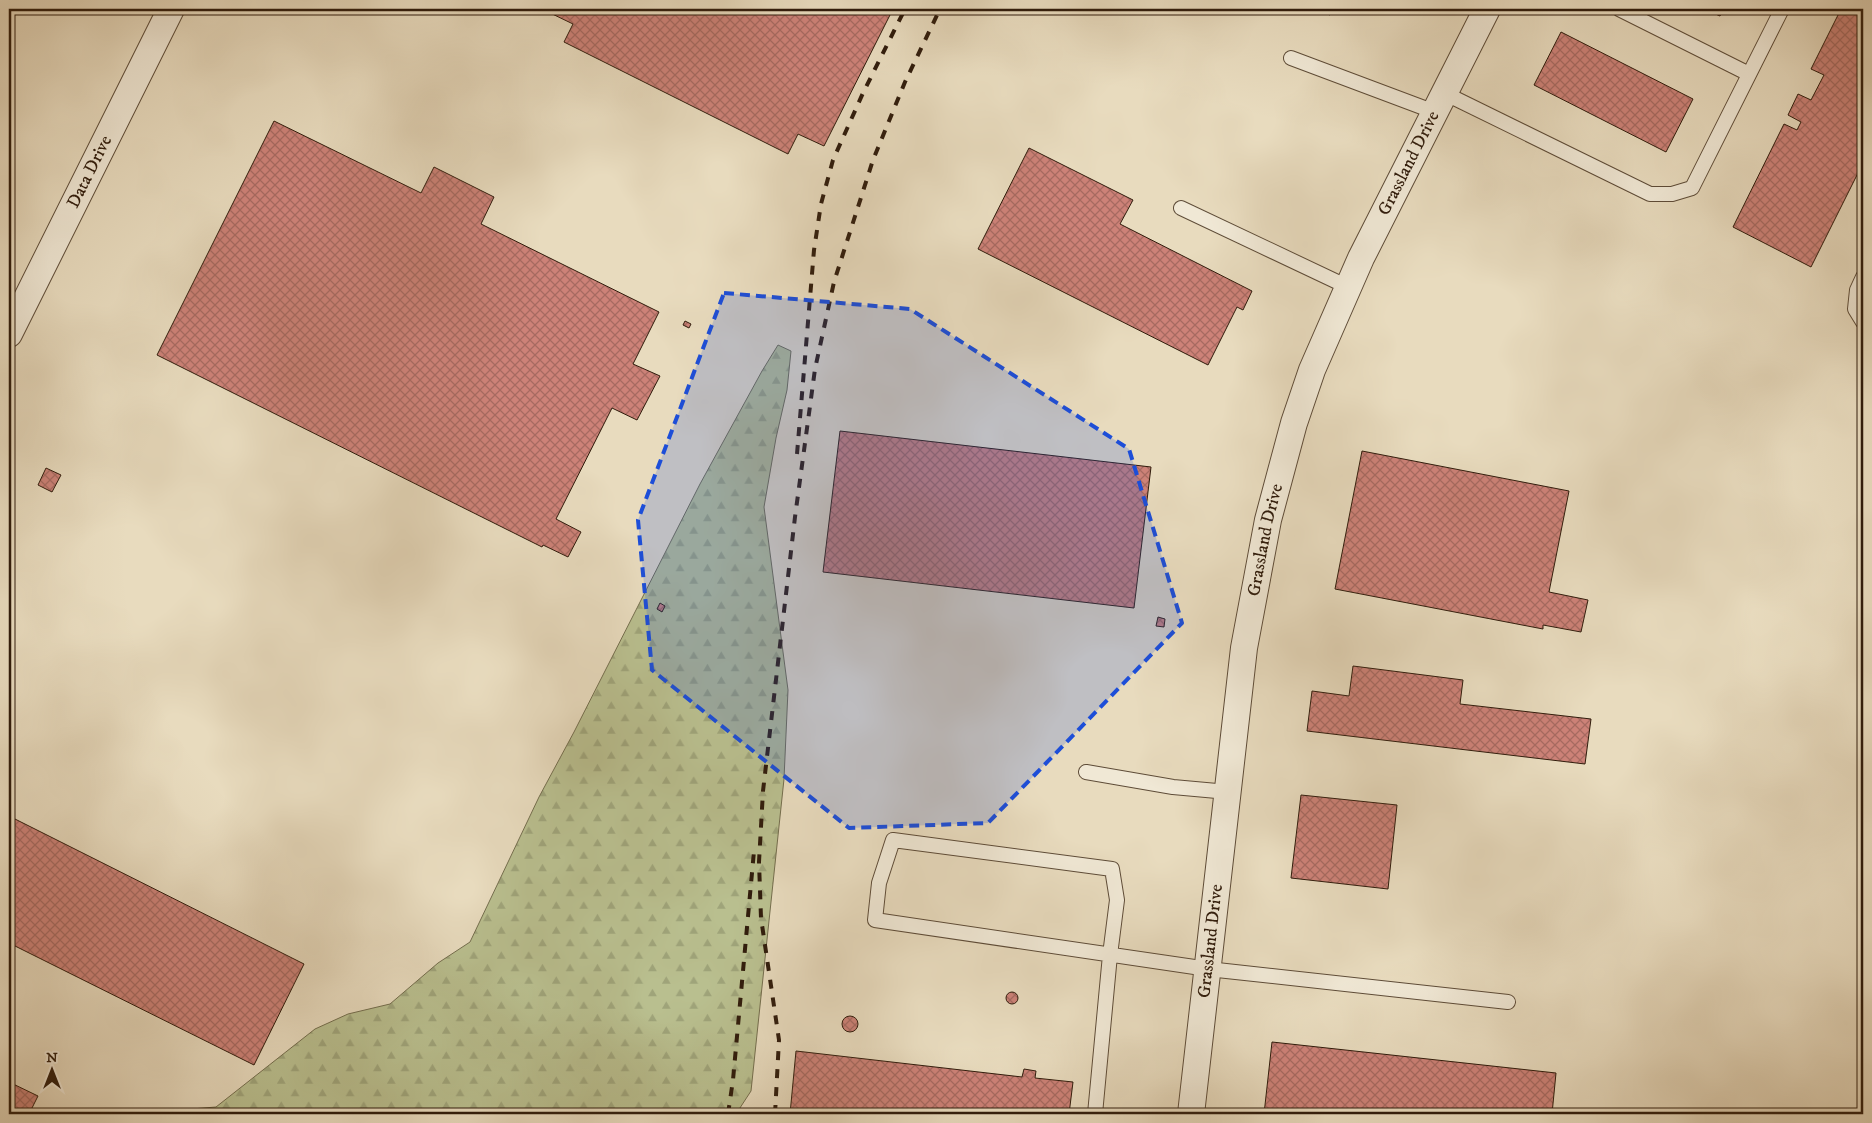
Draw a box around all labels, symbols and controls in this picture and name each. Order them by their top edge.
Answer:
street label: Grassland Drive [1373,107,1445,219]
street label: Data Drive [62,132,117,212]
street label: Grassland Drive [1243,481,1288,598]
street label: Grassland Drive [1193,883,1228,999]
north arrow [28,1046,78,1096]
text: N [46,1049,58,1067]

